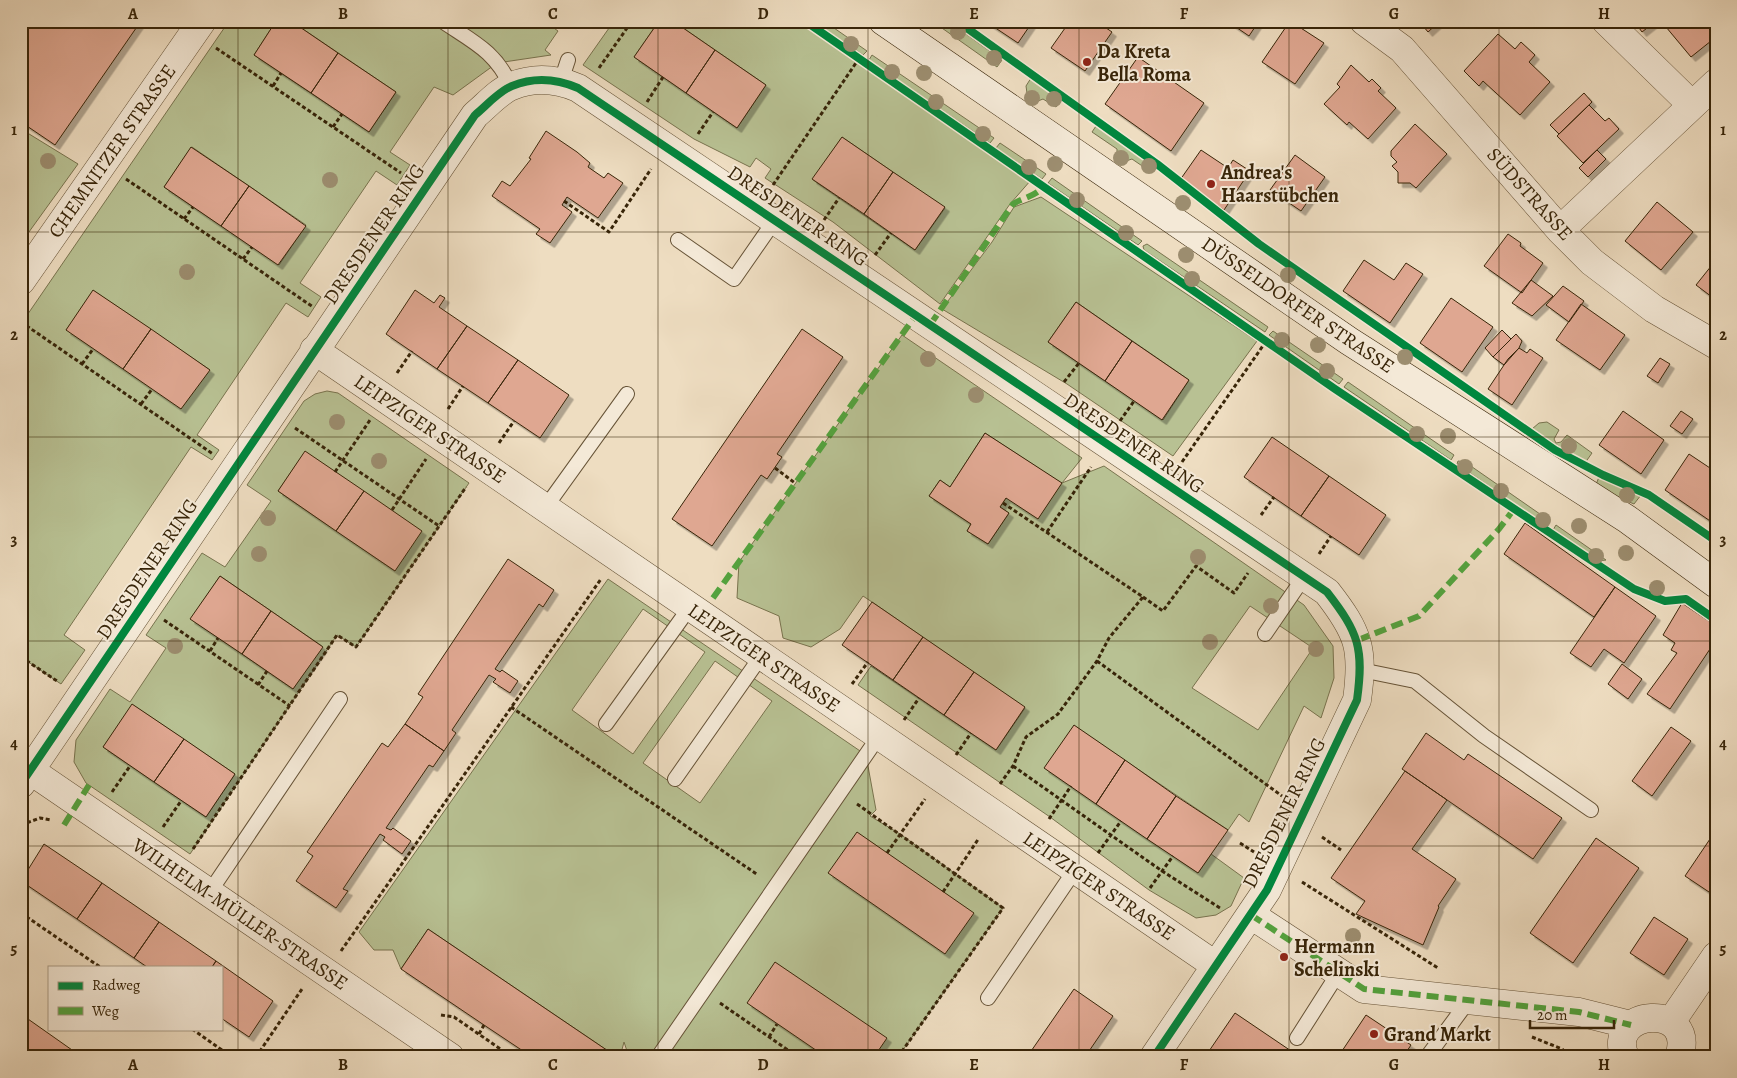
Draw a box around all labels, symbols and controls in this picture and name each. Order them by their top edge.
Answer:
text: A [127,3,139,25]
text: B [338,3,348,25]
text: C [548,3,558,25]
text: D [757,3,769,25]
text: E [969,3,979,25]
text: F [1180,3,1189,25]
text: G [1389,3,1399,25]
text: H [1598,3,1610,25]
place label: Da Kreta Bella Roma [1097,38,1192,88]
marker: Da Kreta Bella Roma [1081,56,1093,68]
street label: CHEMNITZER STRASSE [42,59,182,243]
text: 1 [11,119,17,141]
text: 1 [1720,119,1726,141]
street label: SÜDSTRASSE [1481,142,1579,246]
street label: DRESDENER RING [317,158,431,310]
street label: DRESDENER RING [722,159,874,273]
place label: Andrea's Haarstübchen [1220,159,1339,209]
marker: Andrea's Haarstübchen [1205,178,1217,190]
street label: DÜSSELDORFER STRASSE [1196,230,1400,380]
text: 2 [10,324,18,346]
text: 2 [1719,324,1727,346]
street label: LEIPZIGER STRASSE [349,368,511,490]
street label: DRESDENER RING [1058,386,1210,500]
street label: DRESDENER RING [90,493,204,645]
text: 3 [11,529,18,551]
text: 3 [1720,529,1727,551]
street label: LEIPZIGER STRASSE [683,597,845,719]
text: 4 [10,733,18,755]
street label: DRESDENER RING [1236,733,1332,893]
text: 4 [1719,733,1727,755]
street label: LEIPZIGER STRASSE [1018,825,1180,947]
street label: WILHELM-MÜLLER-STRASSE [126,831,353,996]
place label: Hermann Schelinski [1294,933,1380,983]
text: 5 [11,938,18,960]
text: 5 [1720,938,1727,960]
marker: Hermann Schelinski [1278,951,1290,963]
legend [48,966,222,1030]
text: Radweg [92,975,141,995]
scale bar [1530,998,1613,1030]
text: Weg [91,1001,119,1021]
text: 20 m [1537,1005,1568,1025]
place label: Grand Markt [1384,1021,1491,1048]
marker: Grand Markt [1368,1028,1380,1040]
text: A [127,1054,139,1076]
text: B [338,1054,348,1076]
text: C [548,1054,558,1076]
text: D [757,1054,769,1076]
text: E [969,1054,979,1076]
text: F [1180,1054,1189,1076]
text: G [1389,1054,1399,1076]
text: H [1598,1054,1610,1076]

